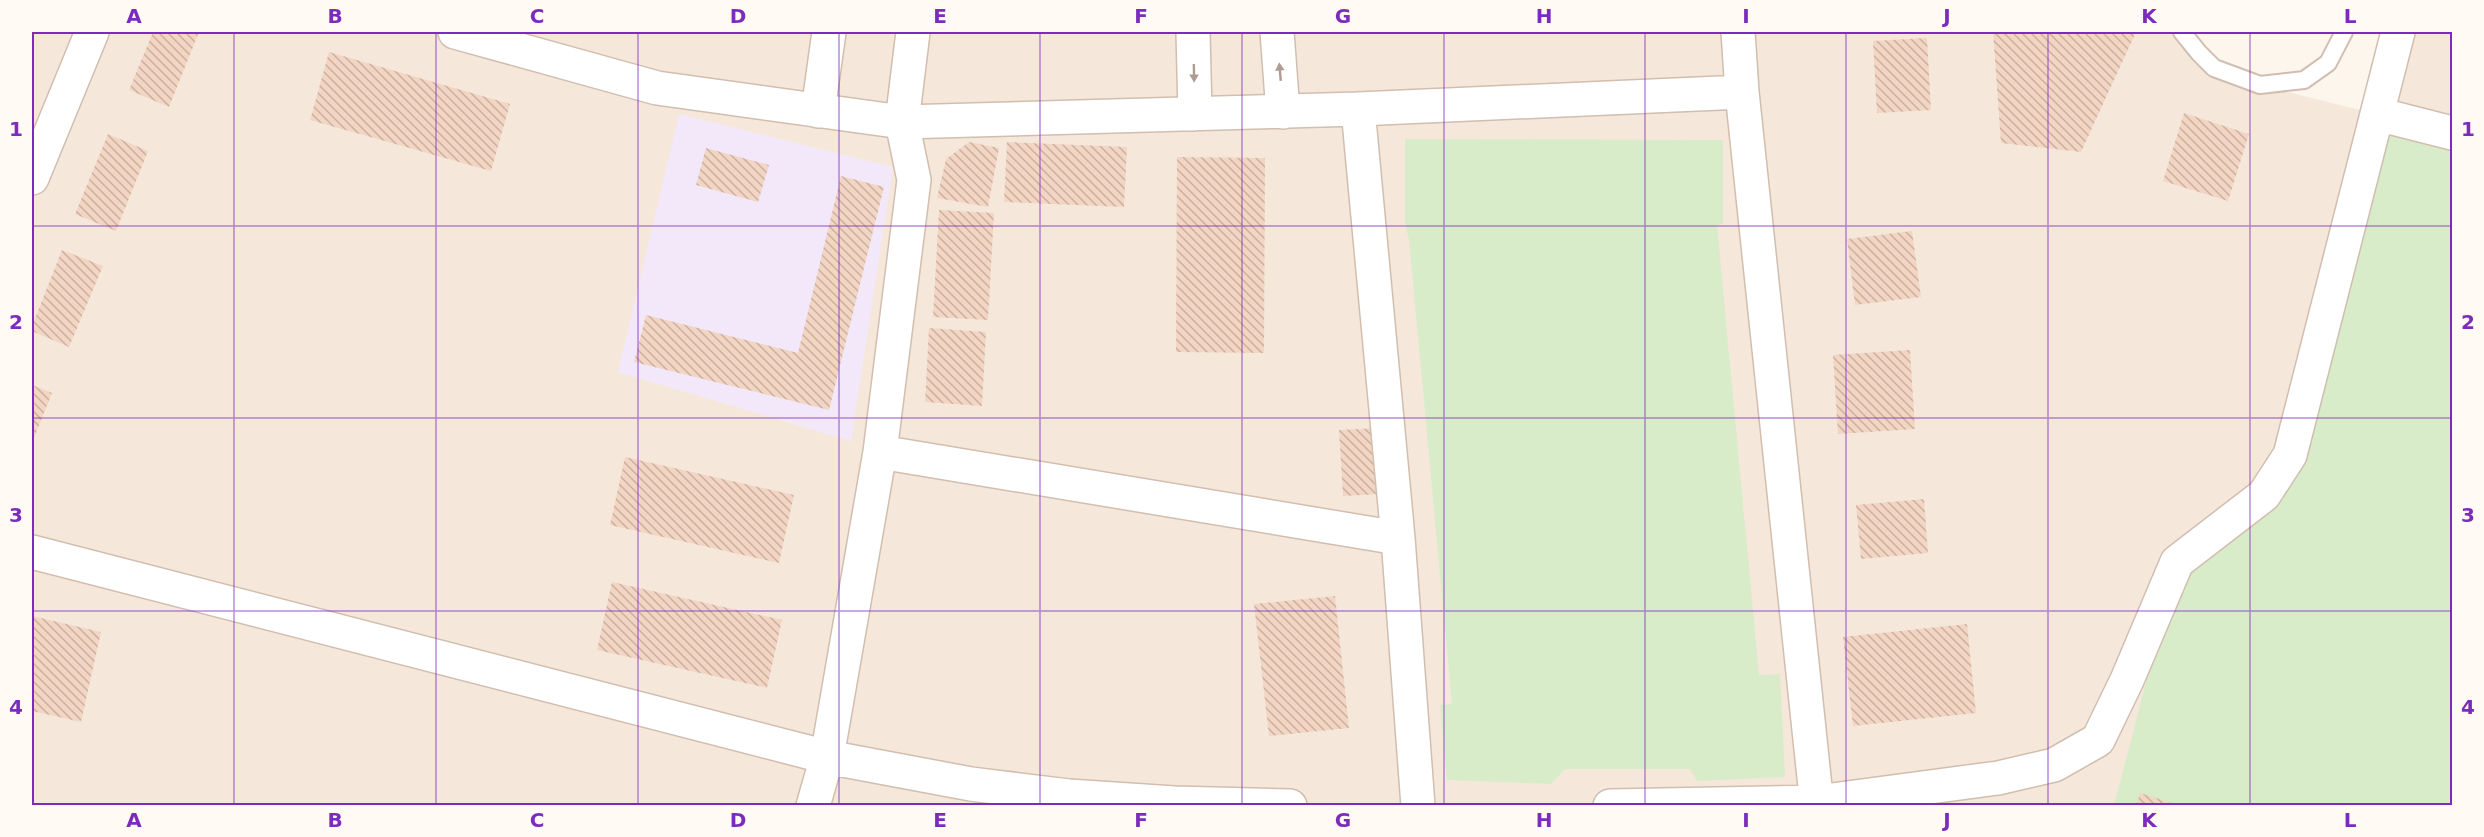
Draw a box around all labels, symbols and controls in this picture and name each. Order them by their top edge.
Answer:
text: A [126,4,142,28]
text: B [327,4,343,28]
text: C [530,4,544,28]
text: D [730,4,746,28]
text: E [933,4,947,28]
text: F [1134,4,1148,28]
text: G [1335,4,1351,28]
text: H [1536,4,1552,28]
text: I [1742,4,1750,28]
text: J [1941,4,1951,28]
text: K [2141,4,2158,28]
text: L [2344,4,2357,28]
one-way arrow [1275,62,1285,81]
one-way arrow [1189,63,1199,82]
text: 1 [9,117,23,141]
text: 1 [2461,117,2475,141]
text: 2 [9,310,23,334]
text: 2 [2461,310,2475,334]
text: 3 [9,503,23,527]
text: 3 [2461,503,2475,527]
text: 4 [9,695,23,719]
text: 4 [2461,695,2475,719]
text: A [126,808,142,832]
text: B [327,808,343,832]
text: C [530,808,544,832]
text: D [730,808,746,832]
text: E [933,808,947,832]
text: F [1134,808,1148,832]
text: G [1335,808,1351,832]
text: H [1536,808,1552,832]
text: I [1742,808,1750,832]
text: J [1941,808,1951,832]
text: K [2141,808,2158,832]
text: L [2344,808,2357,832]

